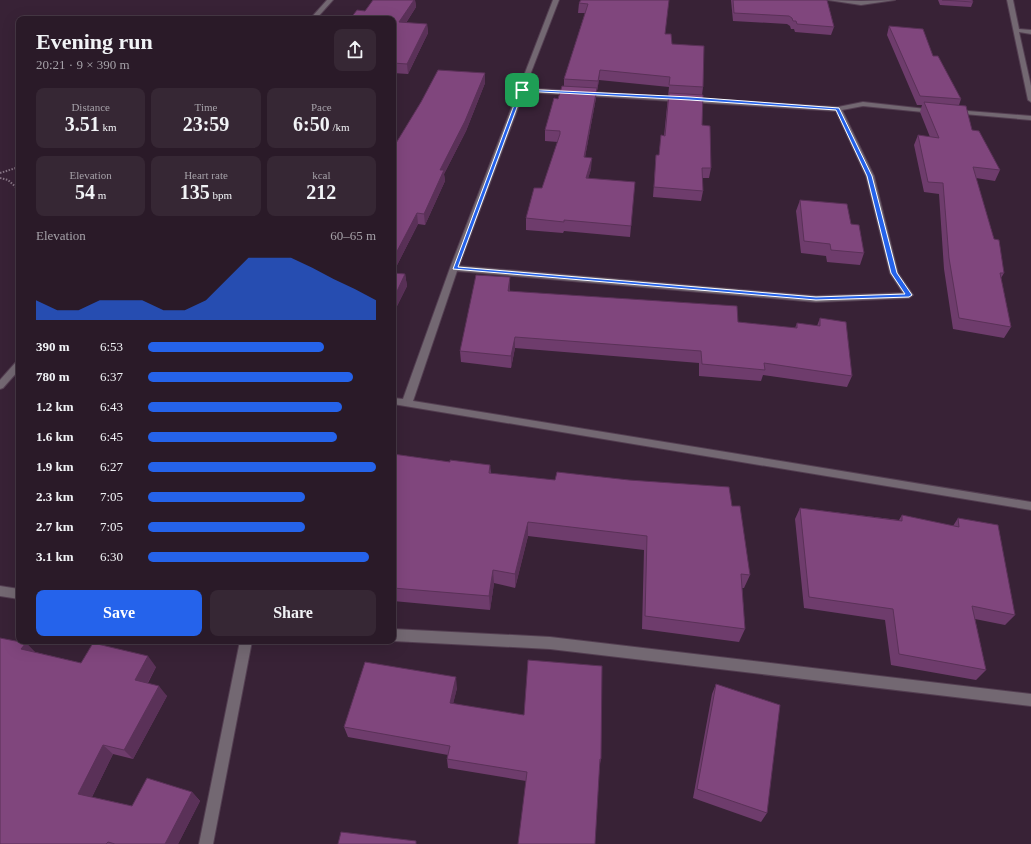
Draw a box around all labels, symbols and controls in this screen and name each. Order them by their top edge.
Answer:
text: Evening run [36,29,153,54]
button: share [334,29,376,71]
text: 20:21 · 9 × 390 m [36,57,130,72]
pin [505,73,539,107]
icon: arrive [511,79,533,101]
text: Distance [71,101,110,113]
text: Time [195,101,217,113]
text: Pace [311,101,332,113]
text: 3.51 [65,113,100,135]
text: 23:59 [183,113,229,135]
text: 6:50 [293,113,330,135]
text: km [100,121,117,133]
text: /km [330,121,350,133]
text: Elevation [70,169,112,181]
text: Heart rate [184,169,228,181]
text: kcal [312,169,330,181]
text: 54 [75,181,95,203]
text: 135 [180,181,210,203]
text: 212 [306,181,336,203]
text: m [95,189,106,201]
text: bpm [210,189,232,201]
text: Elevation [36,228,86,243]
text: 60–65 m [330,228,376,243]
text: 390 m [36,339,70,354]
text: 6:53 [100,339,123,354]
text: 780 m [36,369,70,384]
text: 6:37 [100,369,123,384]
text: 1.2 km [36,399,74,414]
text: 6:43 [100,399,123,414]
text: 1.6 km [36,429,74,444]
text: 6:45 [100,429,123,444]
text: 1.9 km [36,459,74,474]
text: 6:27 [100,459,123,474]
text: 2.3 km [36,489,74,504]
text: 7:05 [100,489,123,504]
text: 2.7 km [36,519,74,534]
text: 7:05 [100,519,123,534]
text: 3.1 km [36,549,74,564]
text: 6:30 [100,549,123,564]
button: Save [36,590,202,636]
button: Share [210,590,376,636]

